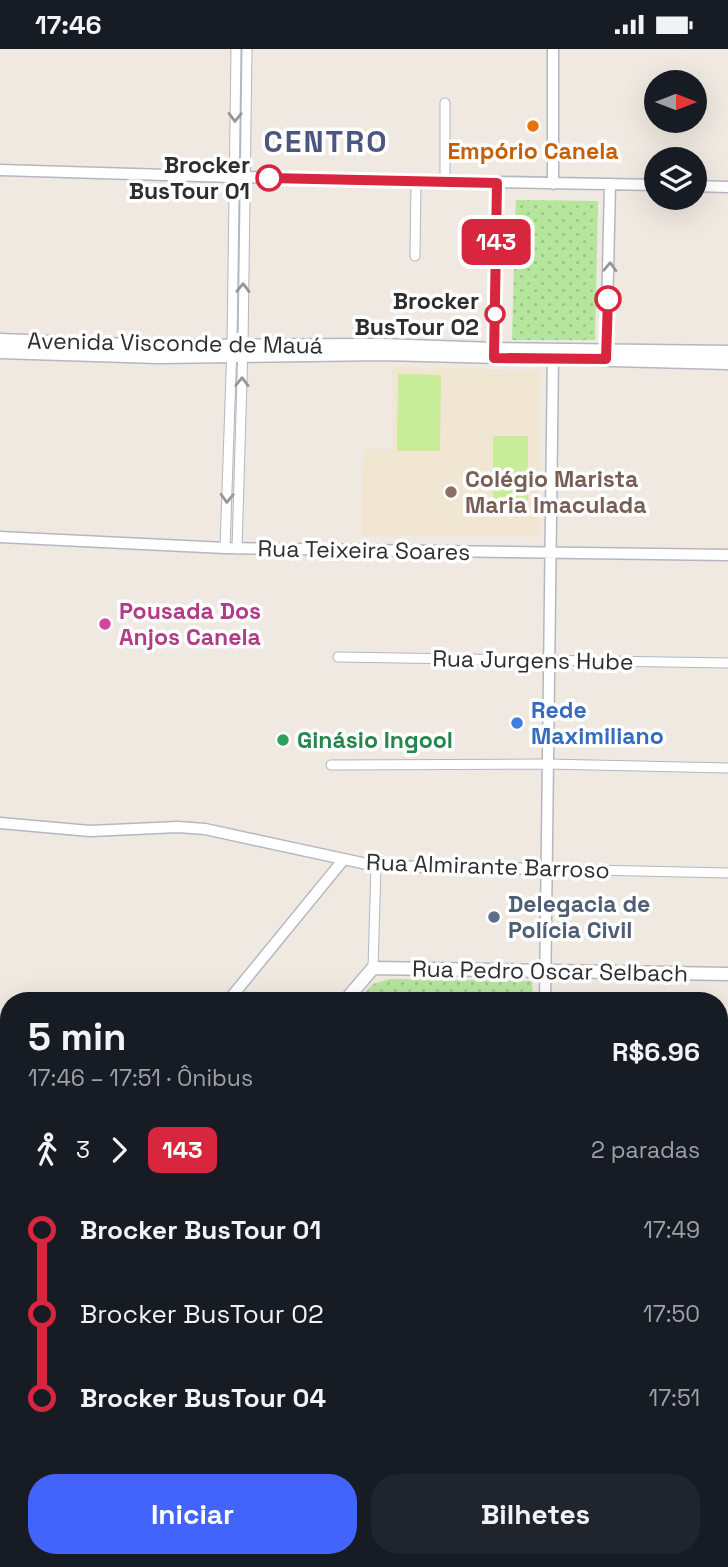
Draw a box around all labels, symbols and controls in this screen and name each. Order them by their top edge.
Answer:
text: 17:46 [35,8,102,42]
north arrow [644,70,707,133]
map controls [644,70,707,210]
one-way arrow [227,112,242,123]
marker: Empório Canela [525,118,541,134]
district label: CENTRO [264,122,388,161]
place label: Empório Canela [447,136,619,166]
button: layers [644,147,707,210]
place label: Brocker BusTour 01 [129,150,250,206]
marker: Brocker BusTour 01 [256,165,282,191]
line badge: 143 [456,219,536,265]
text: 143 [476,226,516,257]
one-way arrow [602,261,617,272]
one-way arrow [235,282,251,293]
place label: Brocker BusTour 02 [354,286,479,342]
unlabelled marker [595,286,621,312]
marker: Brocker BusTour 02 [485,304,505,324]
street label: Avenida Visconde de Mauá [27,325,323,361]
one-way arrow [235,377,250,388]
place label: Colégio Marista Maria Imaculada [465,464,647,520]
marker: Colégio Marista Maria Imaculada [443,484,459,500]
one-way arrow [219,493,235,504]
street label: Rua Teixeira Soares [257,533,471,567]
place label: Pousada Dos Anjos Canela [119,596,261,652]
marker: Pousada Dos Anjos Canela [97,616,113,632]
street label: Rua Jurgens Hube [432,643,634,677]
place label: Rede Maximiliano [531,695,664,751]
marker: Rede Maximiliano [509,715,525,731]
place label: Ginásio Ingool [297,725,453,755]
marker: Ginásio Ingool [275,732,291,748]
street label: Rua Almirante Barroso [366,847,610,885]
place label: Delegacia de Polícia Civil [508,889,650,945]
marker: Delegacia de Polícia Civil [486,909,502,925]
street label: Rua Pedro Oscar Selbach [412,954,688,988]
text: 5 min [28,1013,126,1061]
text: R$6.96 [612,1035,700,1069]
text: 17:46 – 17:51 · Ônibus [28,1063,253,1093]
icon: walk [28,1131,66,1169]
icon: forward [100,1131,138,1169]
text: 143 [162,1134,203,1165]
text: 3 [76,1135,90,1165]
text: 2 paradas [591,1135,700,1165]
text: Brocker BusTour 01 [80,1213,321,1247]
text: 17:49 [643,1215,700,1245]
text: Brocker BusTour 02 [80,1297,324,1331]
text: 17:50 [643,1299,700,1329]
text: Brocker BusTour 04 [80,1381,326,1415]
text: 17:51 [649,1383,700,1413]
button: Iniciar [28,1474,357,1554]
button: Bilhetes [371,1474,700,1554]

